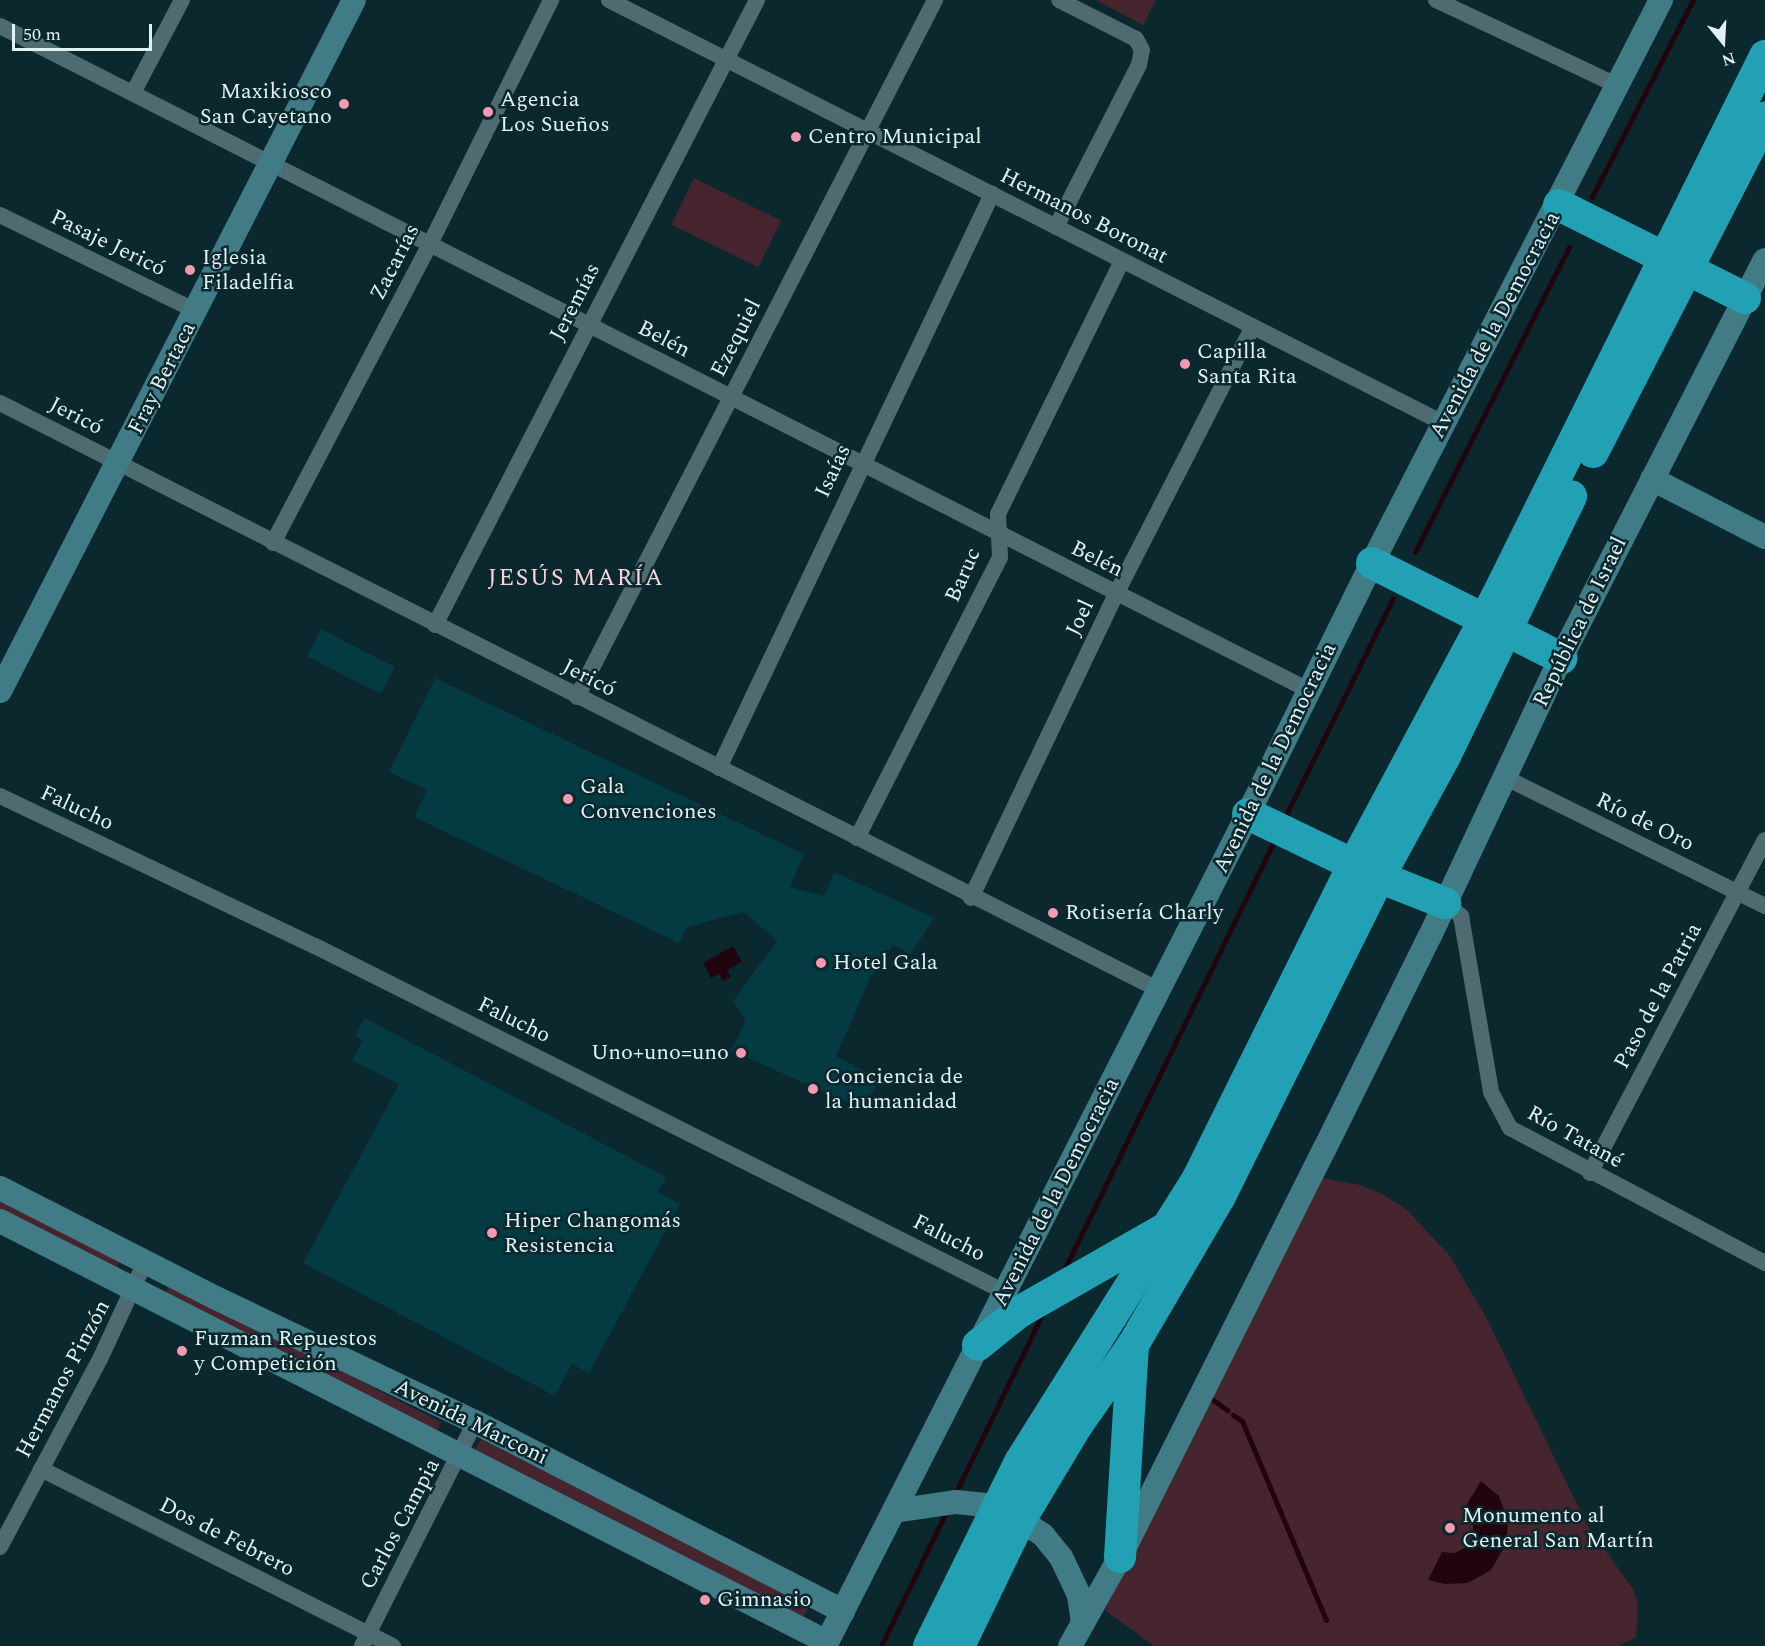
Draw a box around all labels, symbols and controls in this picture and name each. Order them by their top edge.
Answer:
scale bar [15,12,154,50]
north arrow [1693,12,1753,72]
text: 50 m [23,21,61,48]
text: N [1719,46,1738,73]
place label: Maxikiosco San Cayetano [200,78,332,130]
place label: Agencia Los Sueños [500,86,610,138]
marker: Maxikiosco San Cayetano [337,97,351,111]
marker: Agencia Los Sueños [481,105,495,119]
place label: Centro Municipal [808,124,982,150]
marker: Centro Municipal [789,130,803,144]
street label: Hermanos Boronat [996,162,1172,270]
street label: Pasaje Jericó [46,204,170,282]
street label: Avenida de la Democracia [1424,207,1566,443]
street label: Zacarías [365,219,425,305]
place label: Iglesia Filadelfia [202,244,294,296]
street label: Jeremías [544,259,606,345]
marker: Iglesia Filadelfia [183,263,197,277]
street label: Ezequiel [705,295,767,381]
street label: Belén [633,315,695,363]
street label: Fray Bertaca [122,317,202,439]
place label: Capilla Santa Rita [1197,338,1297,390]
marker: Capilla Santa Rita [1178,357,1192,371]
street label: Jericó [45,391,107,441]
street label: Isaías [809,440,857,502]
street label: República de Israel [1527,533,1633,711]
street label: Belén [1066,535,1128,583]
street label: Baruc [939,544,987,606]
district label: JESÚS MARÍA [488,565,664,593]
street label: Joel [1060,596,1100,640]
street label: Avenida de la Democracia [1208,638,1342,878]
street label: Jericó [558,653,620,703]
place label: Gala Convenciones [580,773,717,824]
street label: Falucho [36,780,118,836]
street label: Río de Oro [1592,787,1698,857]
marker: Gala Convenciones [561,792,575,806]
place label: Rotisería Charly [1065,900,1223,926]
marker: Rotisería Charly [1046,906,1060,920]
street label: Paso de la Patria [1609,919,1707,1073]
place label: Hotel Gala [833,950,938,976]
marker: Hotel Gala [814,956,828,970]
street label: Falucho [473,991,555,1049]
place label: Uno+uno=uno [591,1040,729,1066]
marker: Uno+uno=uno [734,1046,748,1060]
place label: Conciencia de la humanidad [825,1063,963,1114]
street label: Avenida de la Democracia [987,1073,1125,1311]
marker: Conciencia de la humanidad [806,1082,820,1096]
street label: Río Tatané [1522,1100,1628,1174]
place label: Hiper Changomás Resistencia [504,1207,681,1258]
street label: Falucho [908,1209,990,1267]
marker: Hiper Changomás Resistencia [485,1226,499,1240]
street label: Hermanos Pinzón [10,1295,116,1463]
place label: Fuzman Repuestos y Competición [194,1325,377,1376]
marker: Fuzman Repuestos y Competición [175,1344,189,1358]
street label: Avenida Marconi [390,1373,552,1471]
street label: Carlos Campia [354,1454,446,1594]
street label: Dos de Febrero [155,1492,299,1582]
place label: Monumento al General San Martín [1462,1502,1654,1554]
marker: Monumento al General San Martín [1443,1521,1457,1535]
place label: Gimnasio [717,1587,811,1613]
marker: Gimnasio [698,1593,712,1607]

